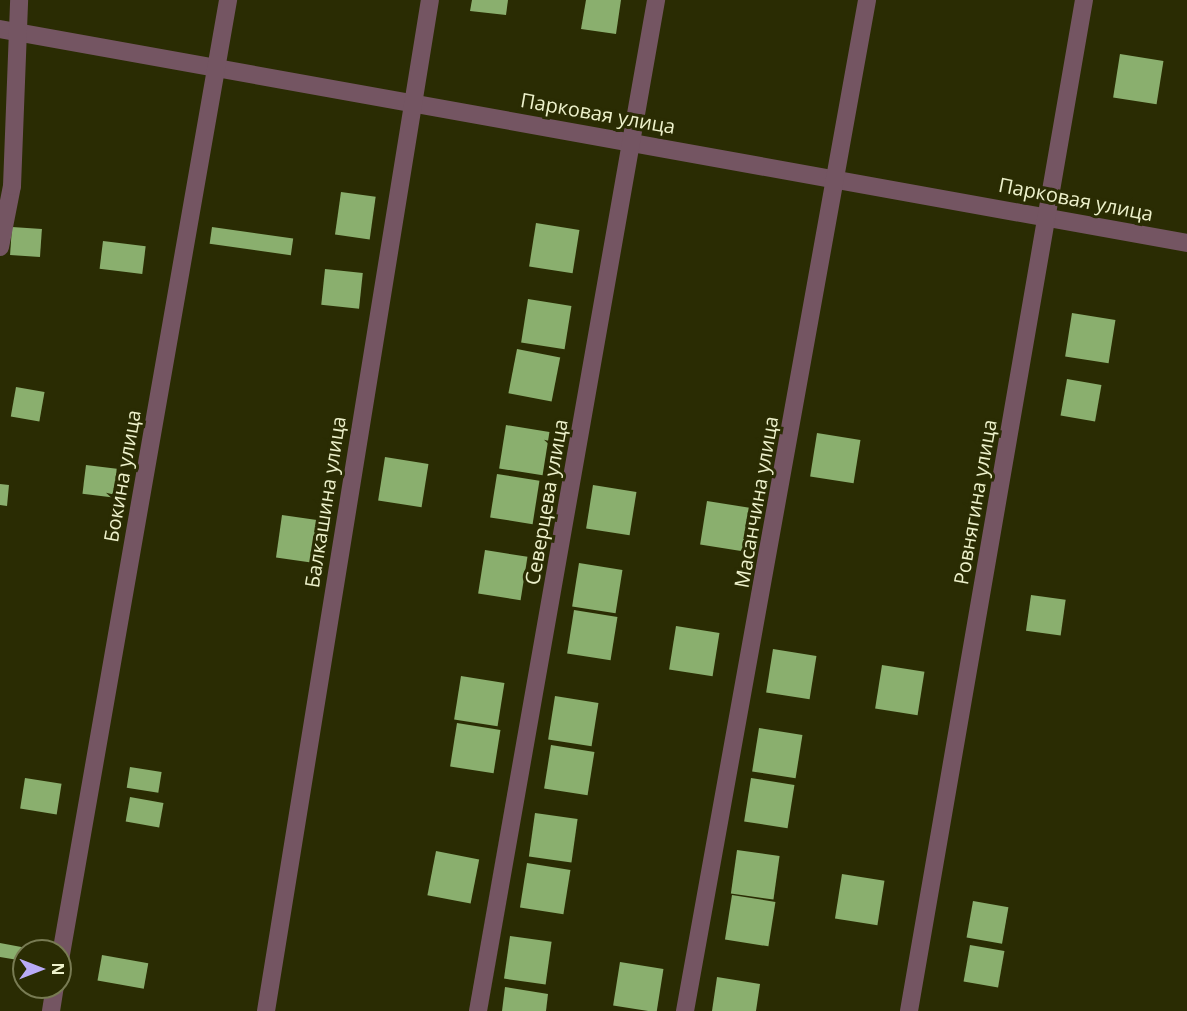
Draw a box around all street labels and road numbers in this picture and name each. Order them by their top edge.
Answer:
street label: Парковая улица [519,88,677,138]
street label: Парковая улица [997,172,1155,226]
street label: Бокина улица [99,408,145,544]
street label: Балкашина улица [300,414,350,590]
street label: Масанчина улица [729,414,783,590]
street label: Северцева улица [520,417,572,587]
street label: Ровнягина улица [949,417,1001,587]

